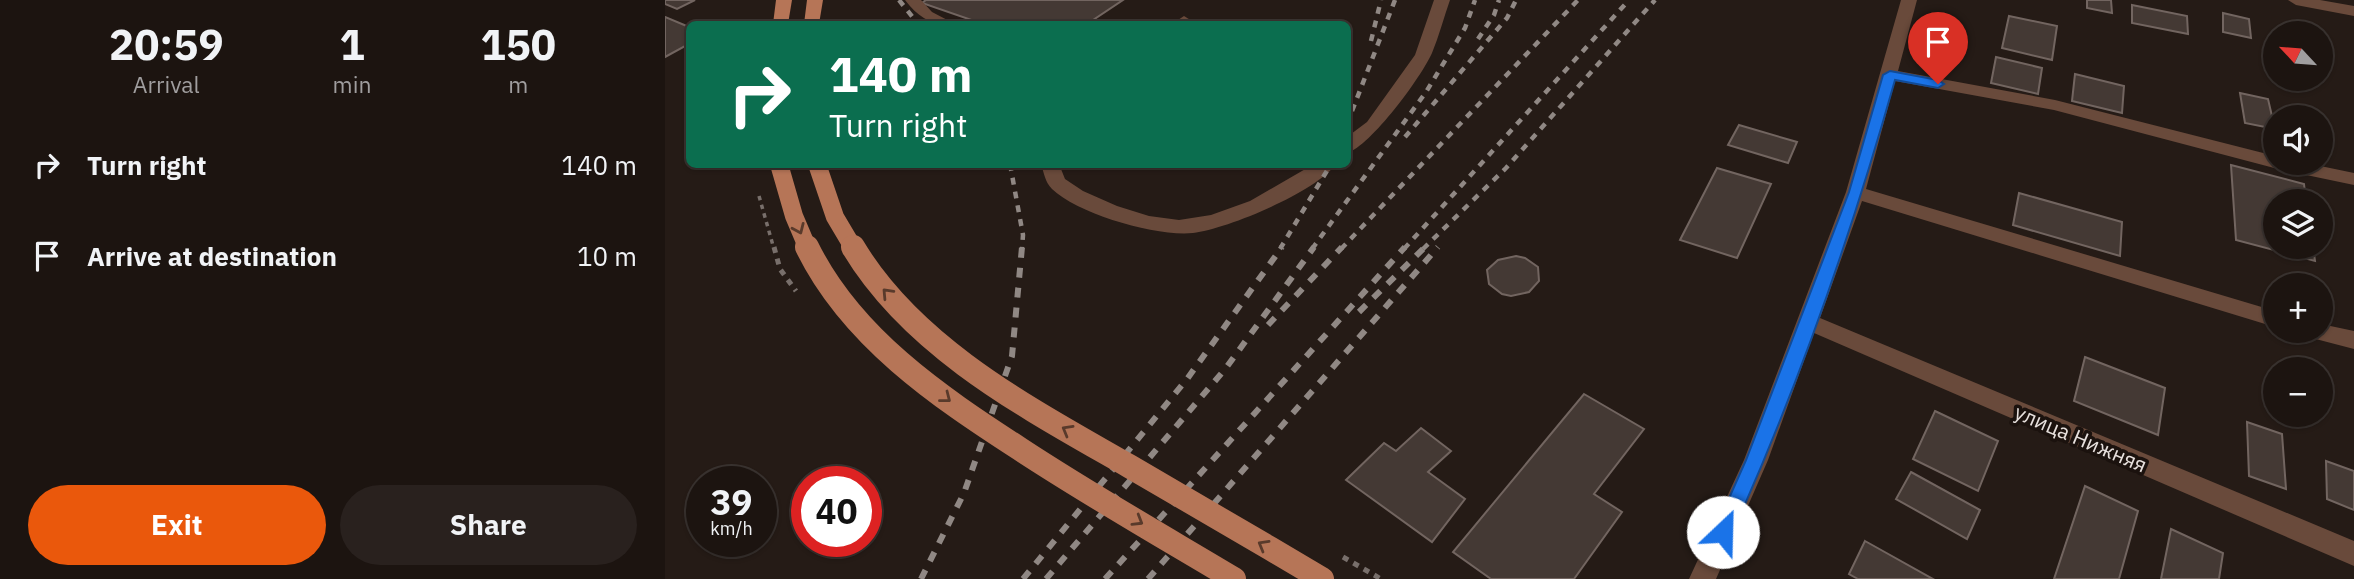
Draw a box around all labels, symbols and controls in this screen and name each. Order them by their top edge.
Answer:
pin [1908,12.0,1968,84]
text: 20:59 [109,17,224,72]
text: 1 [339,17,365,72]
text: 150 [480,17,556,72]
north arrow [2263,21,2333,91]
map controls [2263,21,2333,427]
icon: arrive [1919,23,1957,61]
text: 140 m [829,42,973,105]
icon: right [714,49,805,140]
text: Arrival [133,69,200,99]
text: min [333,69,371,99]
text: m [508,69,528,99]
text: Turn right [829,104,967,146]
button: sound [2263,105,2333,175]
icon: right [28,146,66,184]
text: Turn right [87,148,206,182]
text: 140 m [561,148,637,182]
button: layers [2263,189,2333,259]
one-way arrow [791,222,805,235]
icon: arrive [28,237,66,275]
text: Arrive at destination [87,239,337,273]
text: 10 m [577,239,637,273]
button: + [2263,273,2333,343]
one-way arrow [883,288,895,301]
button: − [2263,357,2333,427]
one-way arrow [939,390,951,403]
street label: улица Нижняя [2010,398,2152,478]
one-way arrow [1062,425,1074,438]
speed limit sign: 40 [791,466,882,557]
text: 39 [710,479,753,525]
button: Exit [28,485,326,565]
button: Share [340,485,637,565]
position arrow [1686,495,1760,569]
one-way arrow [1130,512,1143,525]
text: km/h [710,517,753,540]
one-way arrow [1258,540,1271,553]

